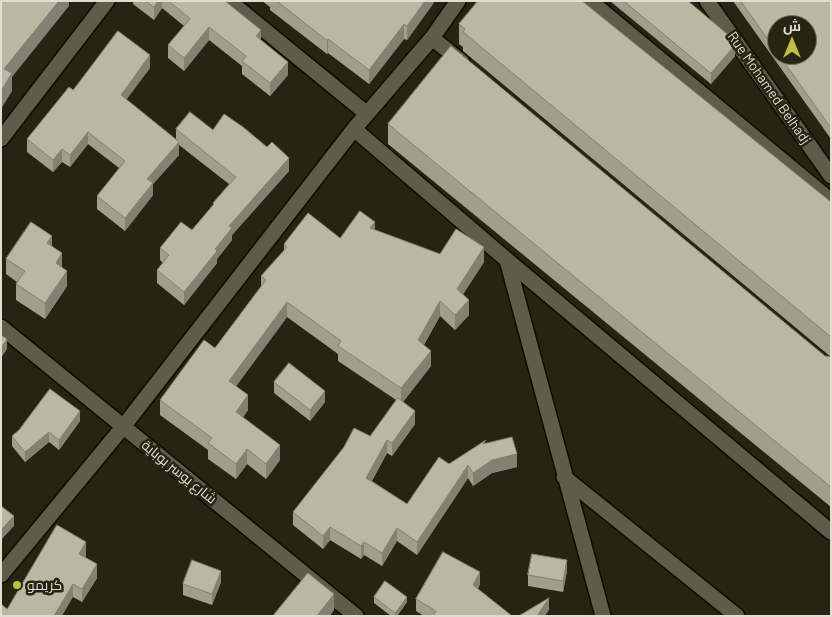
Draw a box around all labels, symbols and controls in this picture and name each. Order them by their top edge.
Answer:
north arrow [767,15,817,65]
text: ش [783,17,801,34]
street label: Rue Mohamed Belhadj [724,29,814,147]
street label: شارع يوسر بوباية [138,437,220,507]
place label: كريمو [27,577,62,593]
marker: كريمو [11,579,23,591]

